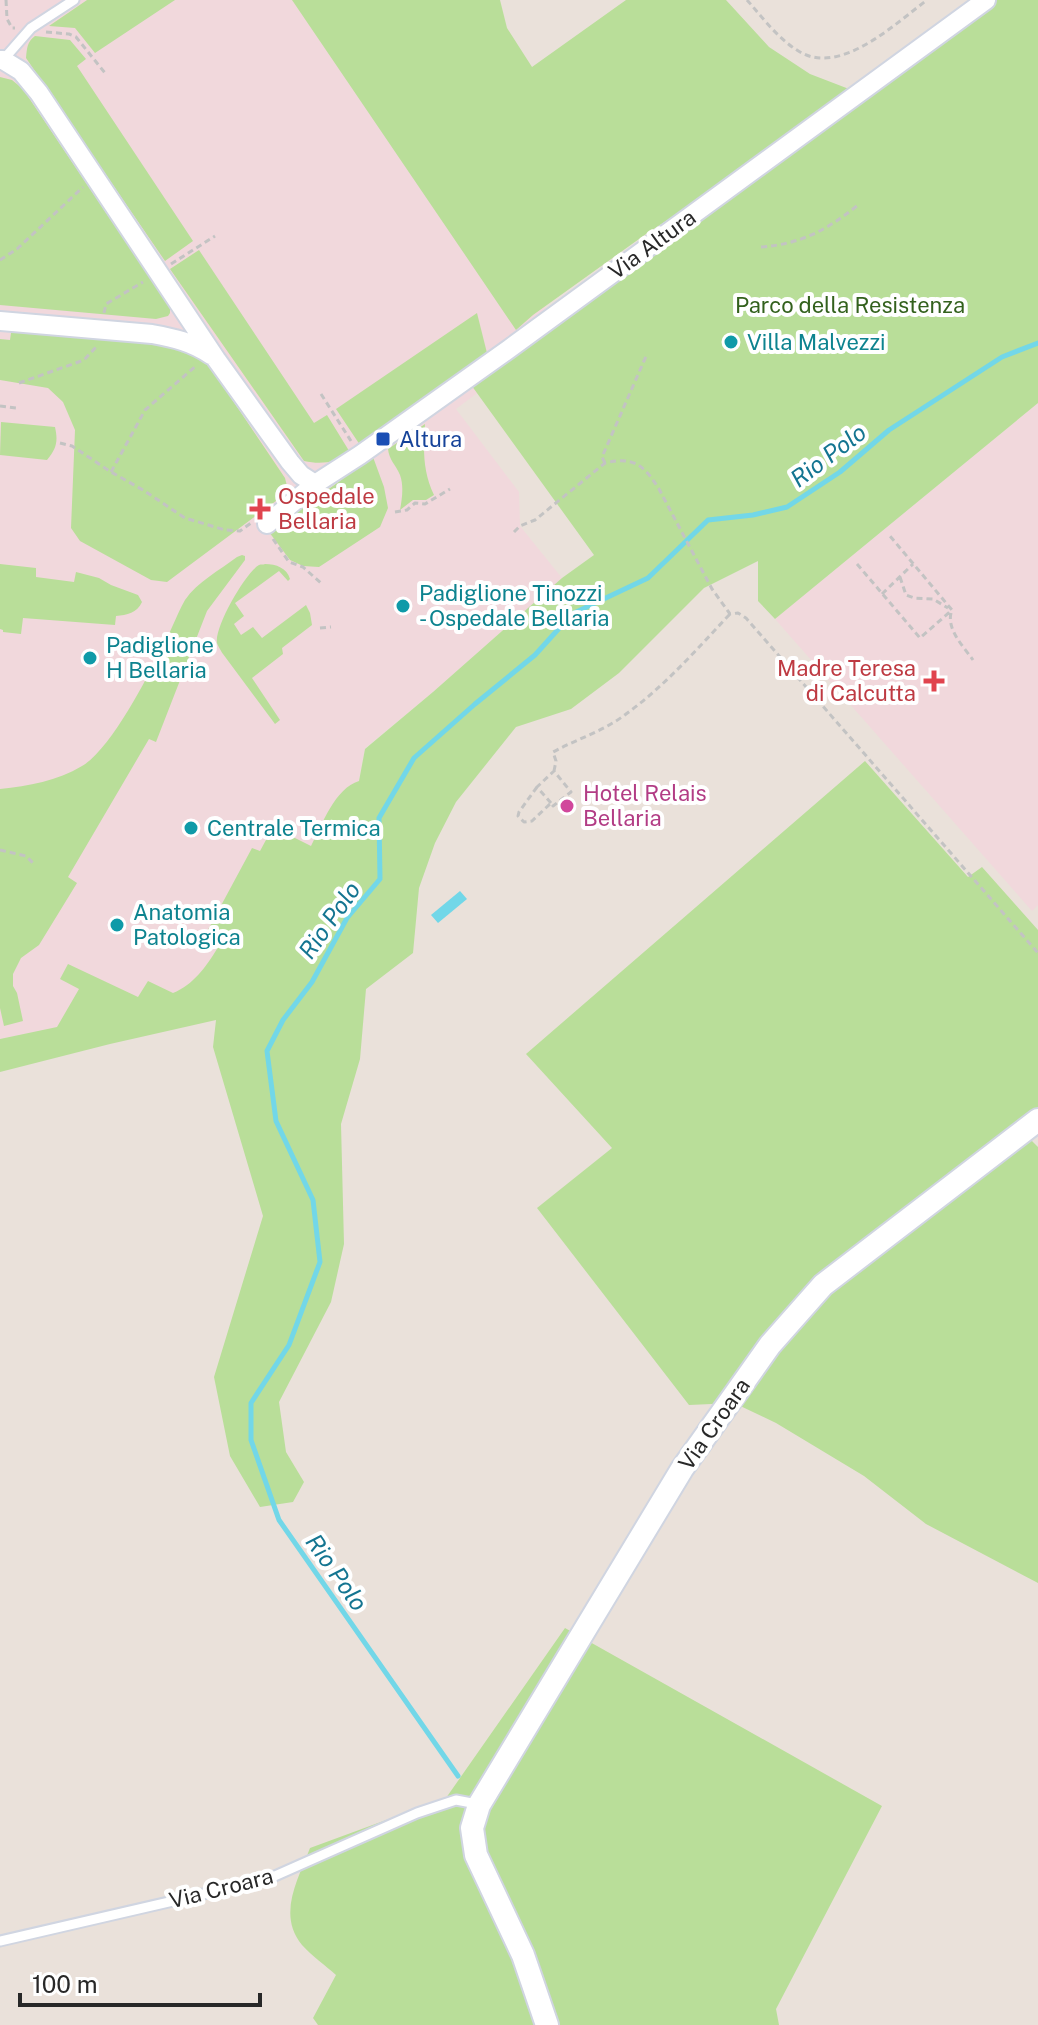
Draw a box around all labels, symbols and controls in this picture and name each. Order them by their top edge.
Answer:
street label: Via Altura [604,204,700,284]
park label: Parco della Resistenza [735,292,965,318]
place label: Villa Malvezzi [747,329,885,355]
marker: Villa Malvezzi [722,333,740,351]
water label: Rio Polo [785,418,871,492]
place label: Altura [399,426,462,452]
marker: Altura [374,430,392,448]
place label: Ospedale Bellaria [278,483,375,534]
marker: Ospedale Bellaria [249,498,271,520]
place label: Padiglione Tinozzi - Ospedale Bellaria [419,580,609,631]
marker: Padiglione Tinozzi - Ospedale Bellaria [394,597,412,615]
place label: Padiglione H Bellaria [106,632,214,683]
marker: Padiglione H Bellaria [81,649,99,667]
place label: Madre Teresa di Calcutta [777,655,916,706]
marker: Madre Teresa di Calcutta [923,670,945,692]
place label: Hotel Relais Bellaria [583,780,707,831]
marker: Hotel Relais Bellaria [558,797,576,815]
place label: Centrale Termica [207,815,381,841]
marker: Centrale Termica [182,819,200,837]
water label: Rio Polo [293,876,365,964]
place label: Anatomia Patologica [133,899,241,950]
marker: Anatomia Patologica [108,916,126,934]
street label: Via Croara [673,1373,755,1475]
water label: Rio Polo [301,1528,373,1616]
street label: Via Croara [166,1863,276,1913]
scale bar [20,1957,260,2007]
text: 100 m [32,1970,98,1998]

